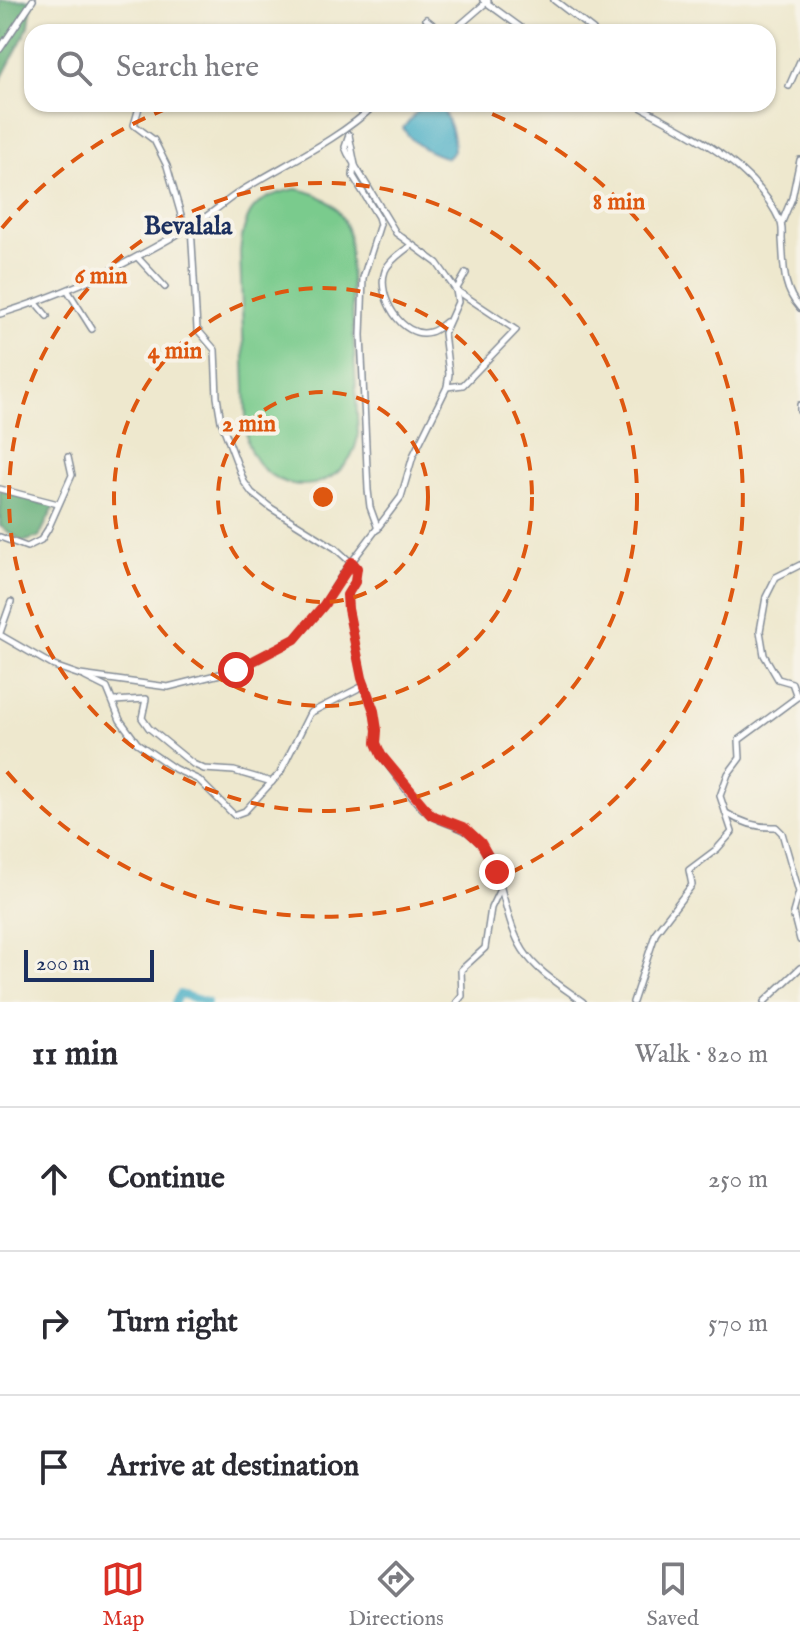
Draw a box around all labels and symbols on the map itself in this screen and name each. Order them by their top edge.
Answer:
text: 8 min [593,187,645,218]
district label: Bevalala [144,210,233,243]
text: 6 min [74,261,128,292]
text: 4 min [148,336,203,367]
text: 2 min [222,409,276,440]
centre of rings [309,483,337,511]
route start [218,652,254,688]
route end [479,854,515,890]
scale bar [24,946,154,982]

